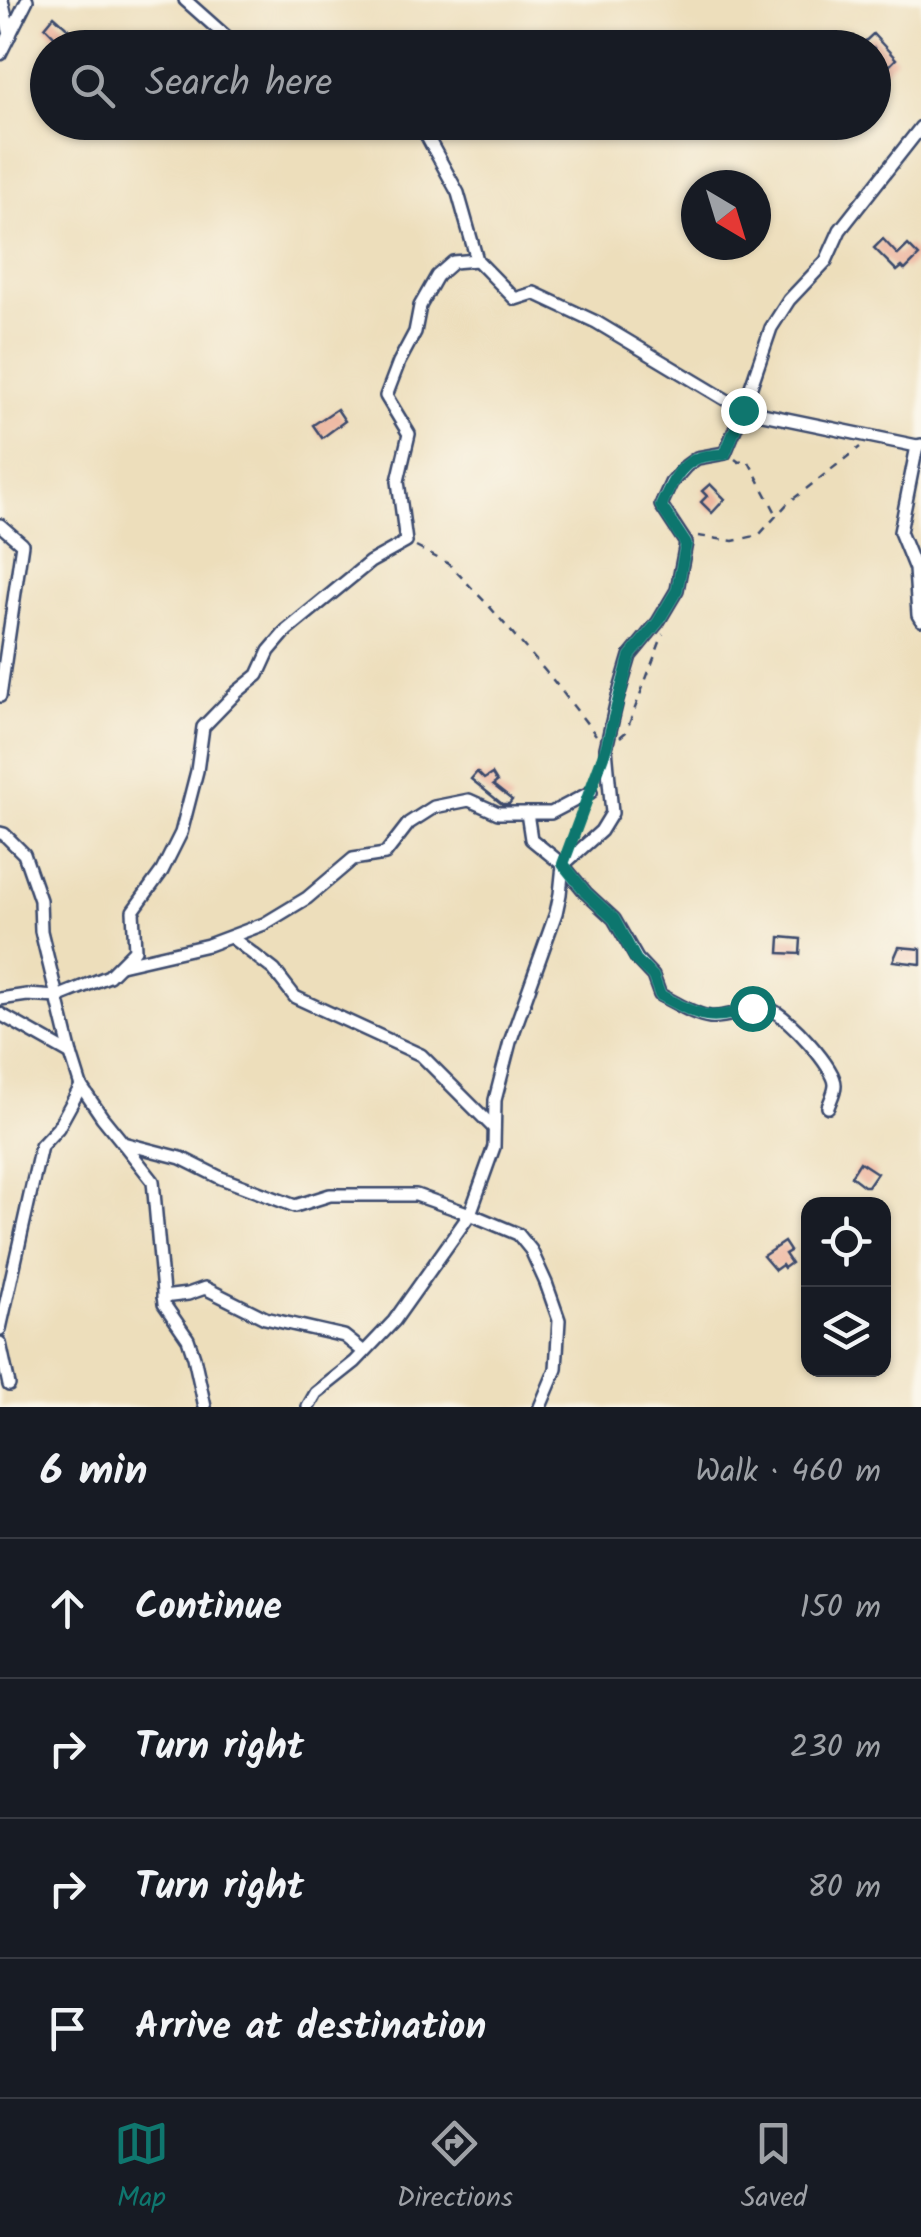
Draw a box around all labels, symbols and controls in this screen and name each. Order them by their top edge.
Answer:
search box [30,30,891,140]
text: Search here [145,55,332,115]
icon: search [65,58,120,113]
north arrow [681,170,771,260]
route end [721,388,767,434]
route start [730,986,776,1032]
map controls [801,1197,891,1377]
button: locate [801,1197,891,1287]
button: layers [801,1287,891,1377]
text: 6 min [40,1439,148,1506]
text: Walk · 460 m [695,1447,881,1498]
text: Continue [135,1578,282,1638]
icon: ahead [40,1581,95,1636]
text: 150 m [799,1583,881,1634]
text: Turn right [135,1718,304,1778]
icon: right [40,1721,95,1776]
text: 230 m [790,1723,881,1774]
text: Turn right [135,1858,304,1918]
icon: right [40,1861,95,1916]
text: 80 m [807,1863,881,1914]
text: Arrive at destination [135,1998,486,2058]
icon: arrive [40,2001,95,2056]
tab: Map [114,2116,169,2221]
tab: Directions [397,2116,513,2221]
tab: Saved [741,2116,807,2221]

